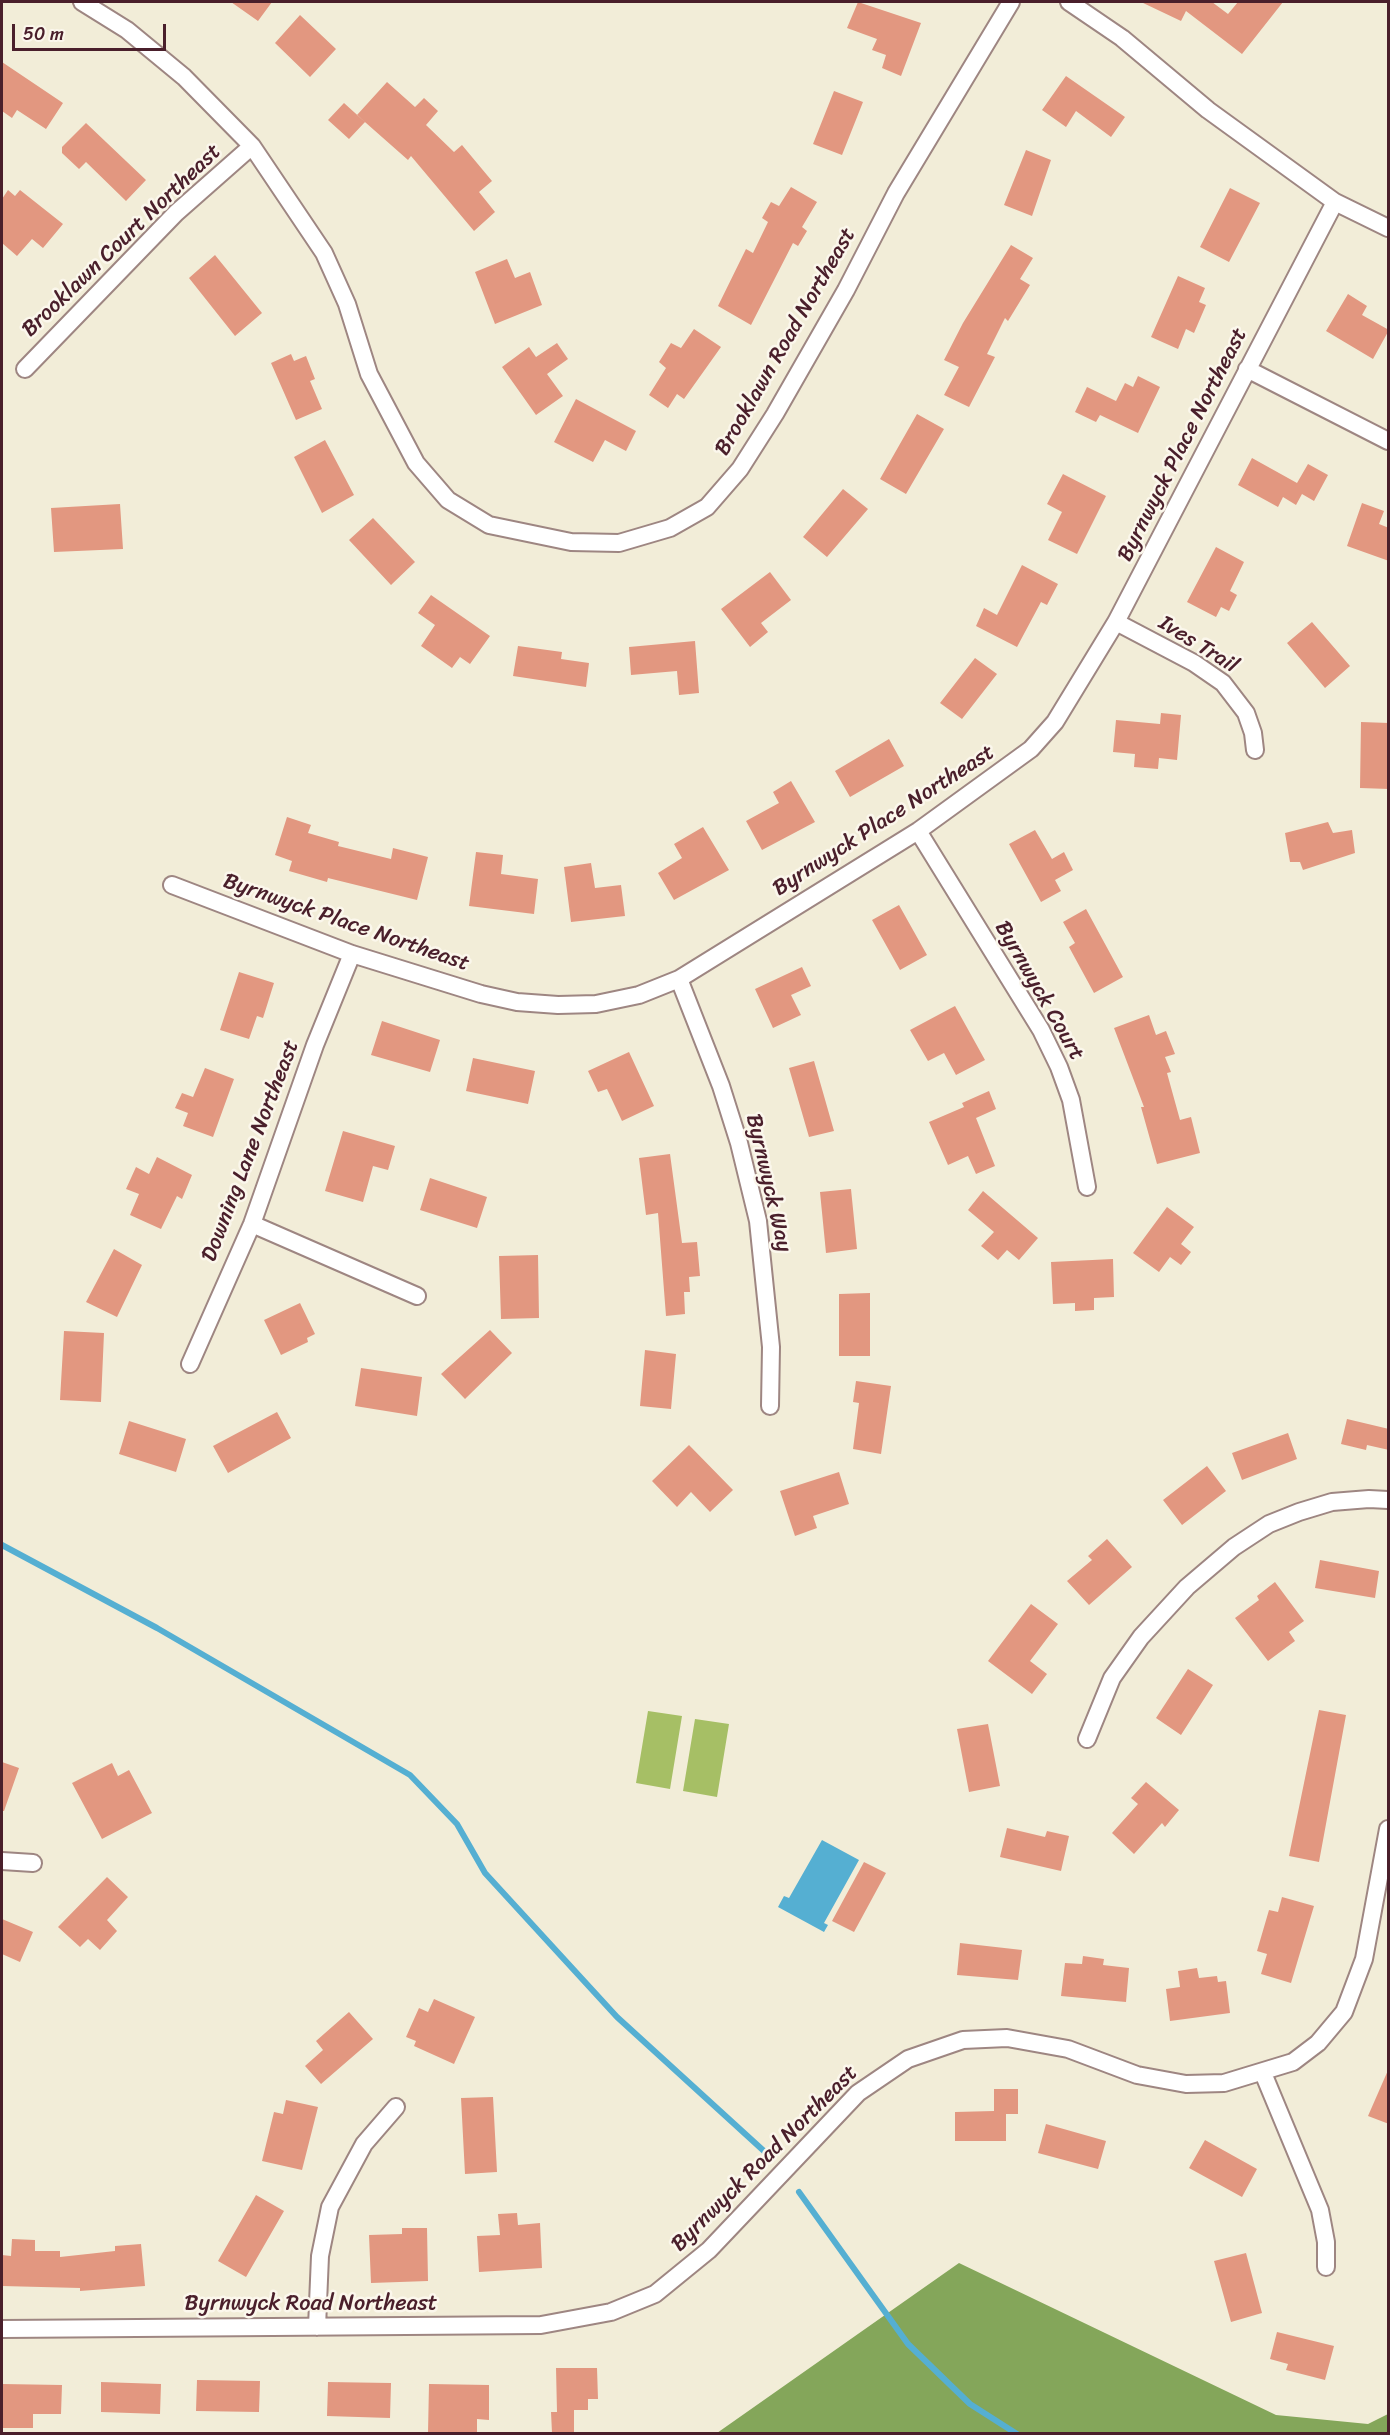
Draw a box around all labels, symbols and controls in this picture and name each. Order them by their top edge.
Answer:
scale bar [15,12,170,50]
text: 50 m [23,18,64,50]
street label: Brooklawn Court Northeast [17,139,227,343]
street label: Brooklawn Road Northeast [710,223,862,461]
street label: Byrnwyck Place Northeast [1113,324,1253,566]
street label: Ives Trail [1153,610,1243,680]
street label: Byrnwyck Place Northeast [768,740,1000,902]
street label: Byrnwyck Place Northeast [219,868,473,978]
street label: Byrnwyck Court [988,917,1090,1065]
street label: Downing Lane Northeast [197,1037,305,1265]
street label: Byrnwyck Way [739,1111,797,1255]
street label: Byrnwyck Road Northeast [666,2060,864,2258]
street label: Byrnwyck Road Northeast [185,2291,437,2317]

